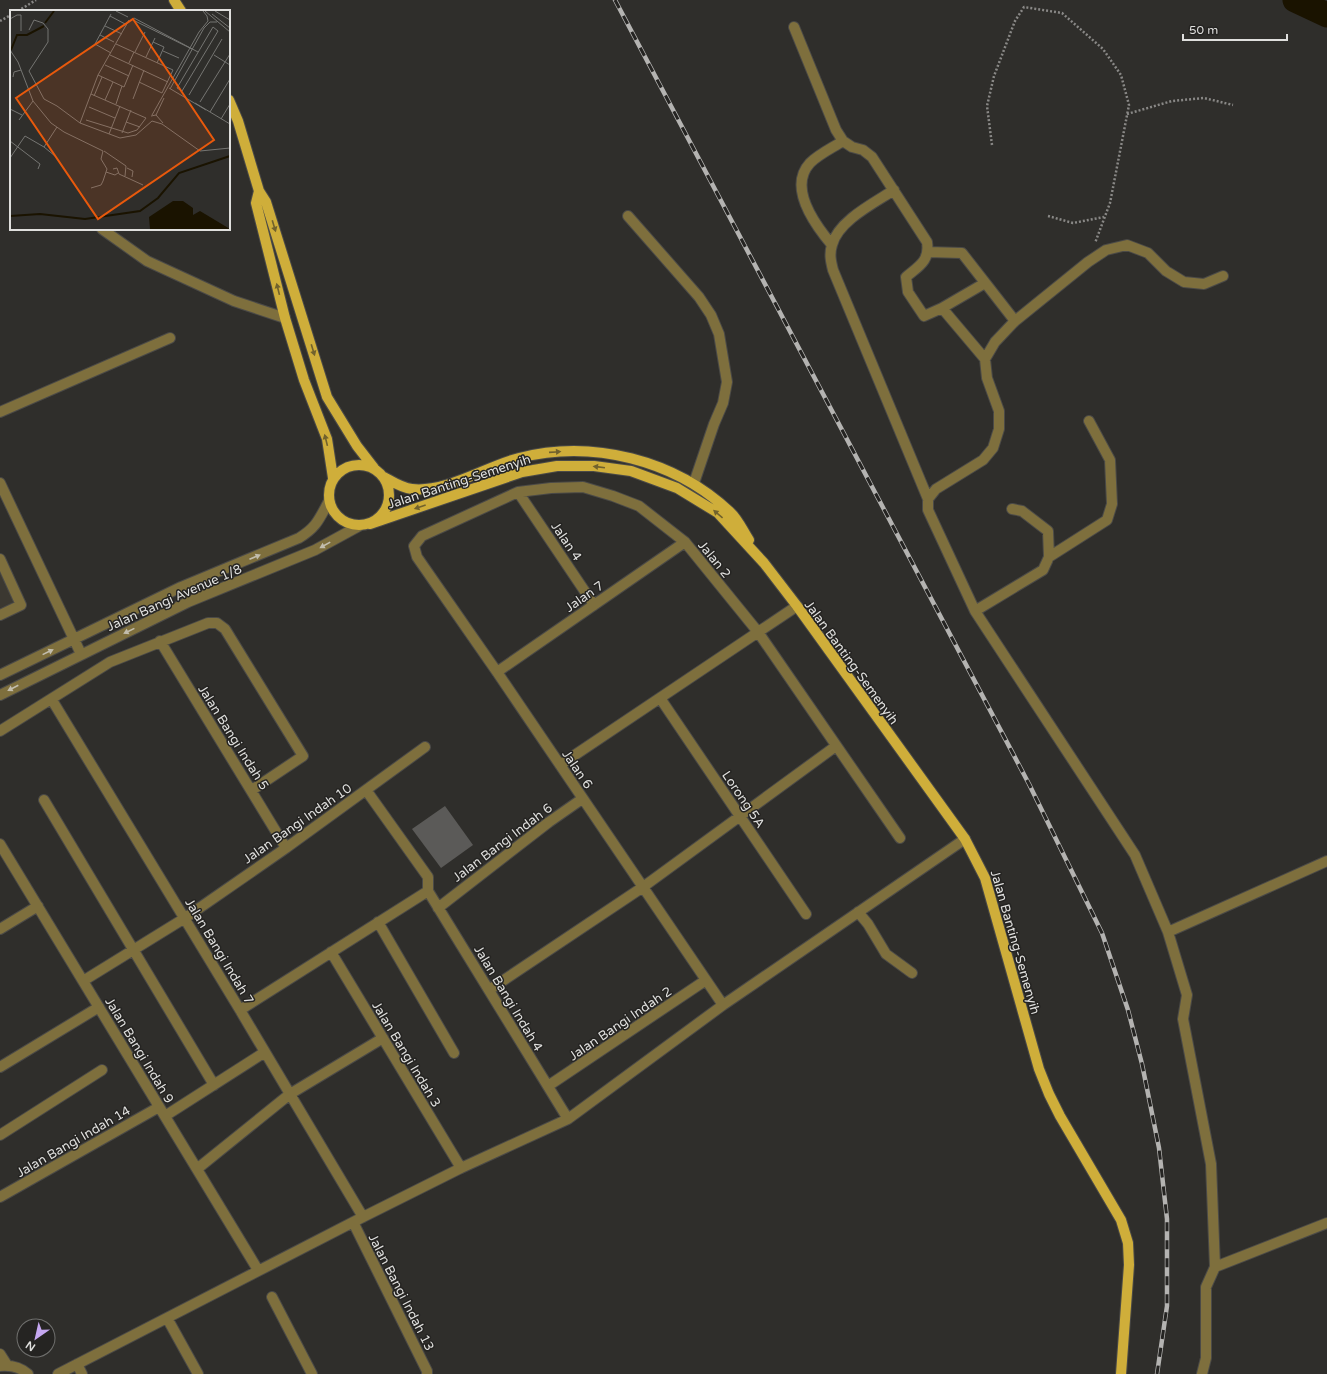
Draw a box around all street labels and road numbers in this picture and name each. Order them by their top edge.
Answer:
street label: Jalan Banting-Semenyih [386,451,533,513]
street label: Jalan 4 [547,519,585,564]
street label: Jalan 2 [694,538,734,582]
street label: Jalan Bangi Avenue 1/8 [104,561,244,635]
street label: Jalan 7 [562,578,607,616]
street label: Jalan Banting-Semenyih [801,598,902,728]
street label: Jalan Bangi Indah 5 [194,682,272,793]
street label: Jalan 6 [558,747,596,792]
street label: Lorong 5A [718,768,768,831]
street label: Jalan Bangi Indah 10 [240,780,355,867]
street label: Jalan Bangi Indah 6 [450,800,556,886]
street label: Jalan Banting-Semenyih [987,868,1043,1016]
street label: Jalan Bangi Indah 7 [181,896,257,1007]
street label: Jalan Bangi Indah 4 [470,943,546,1054]
street label: Jalan Bangi Indah 2 [566,983,675,1064]
street label: Jalan Bangi Indah 9 [101,995,177,1106]
street label: Jalan Bangi Indah 3 [368,999,444,1110]
street label: Jalan Bangi Indah 14 [14,1103,133,1181]
street label: Jalan Bangi Indah 13 [365,1231,437,1354]

